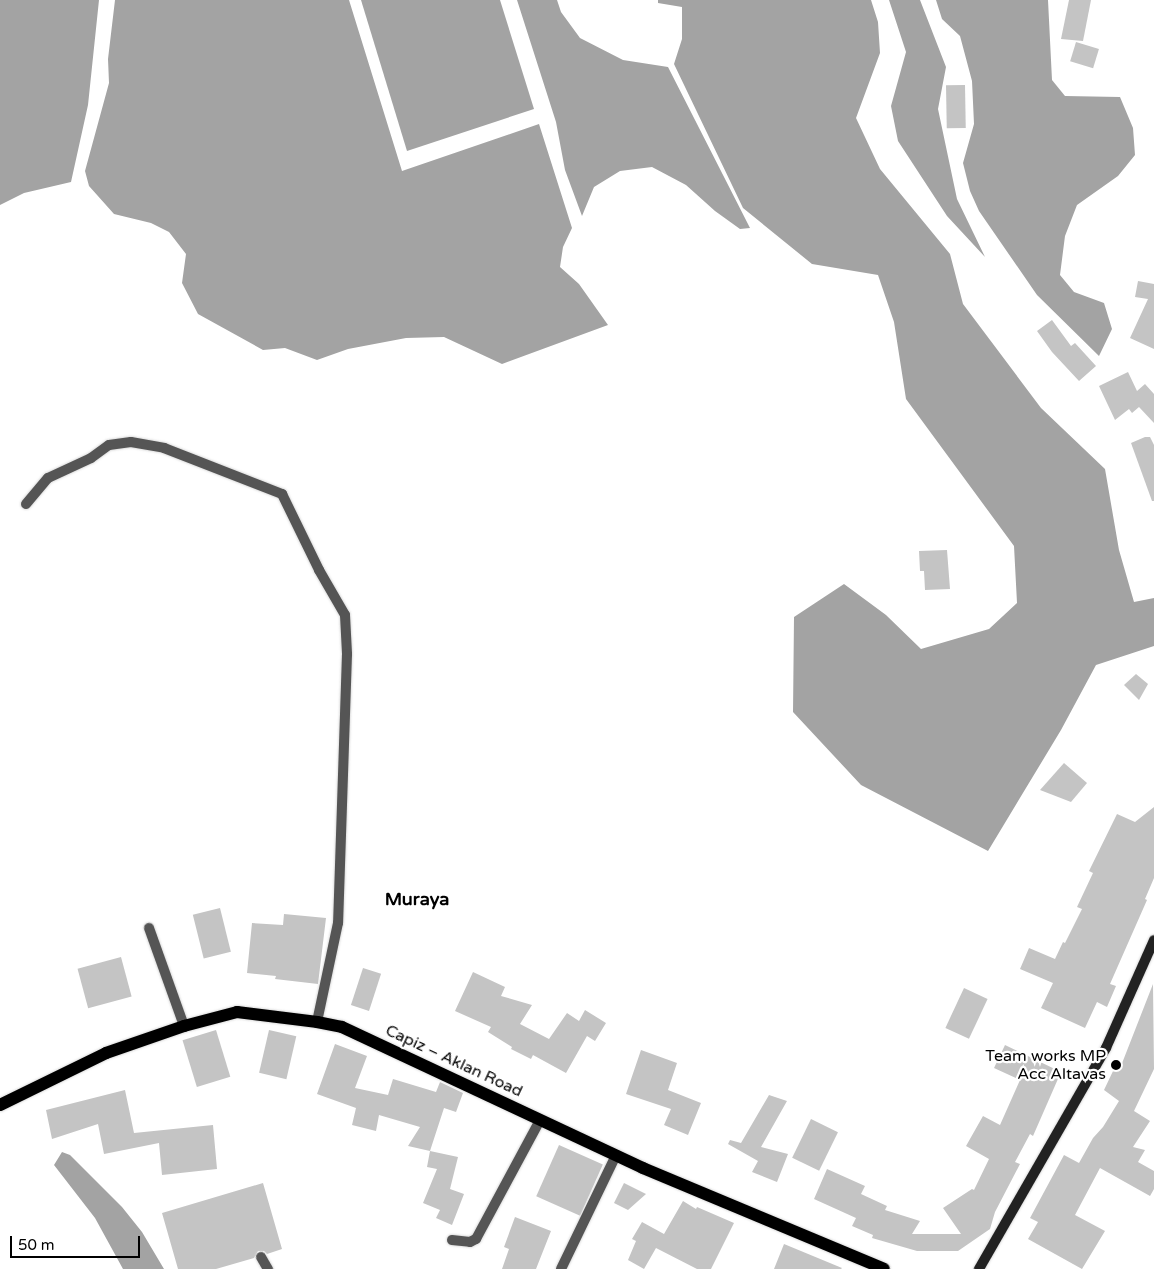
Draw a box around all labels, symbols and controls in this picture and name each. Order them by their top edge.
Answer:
district label: Muraya [385,888,449,910]
street label: Capiz – Aklan Road [382,1021,526,1101]
place label: Team works MP Acc Altavas [985,1046,1106,1084]
marker: Team works MP Acc Altavas [1110,1059,1122,1071]
scale bar [12,1226,142,1258]
text: 50 m [18,1236,55,1254]

